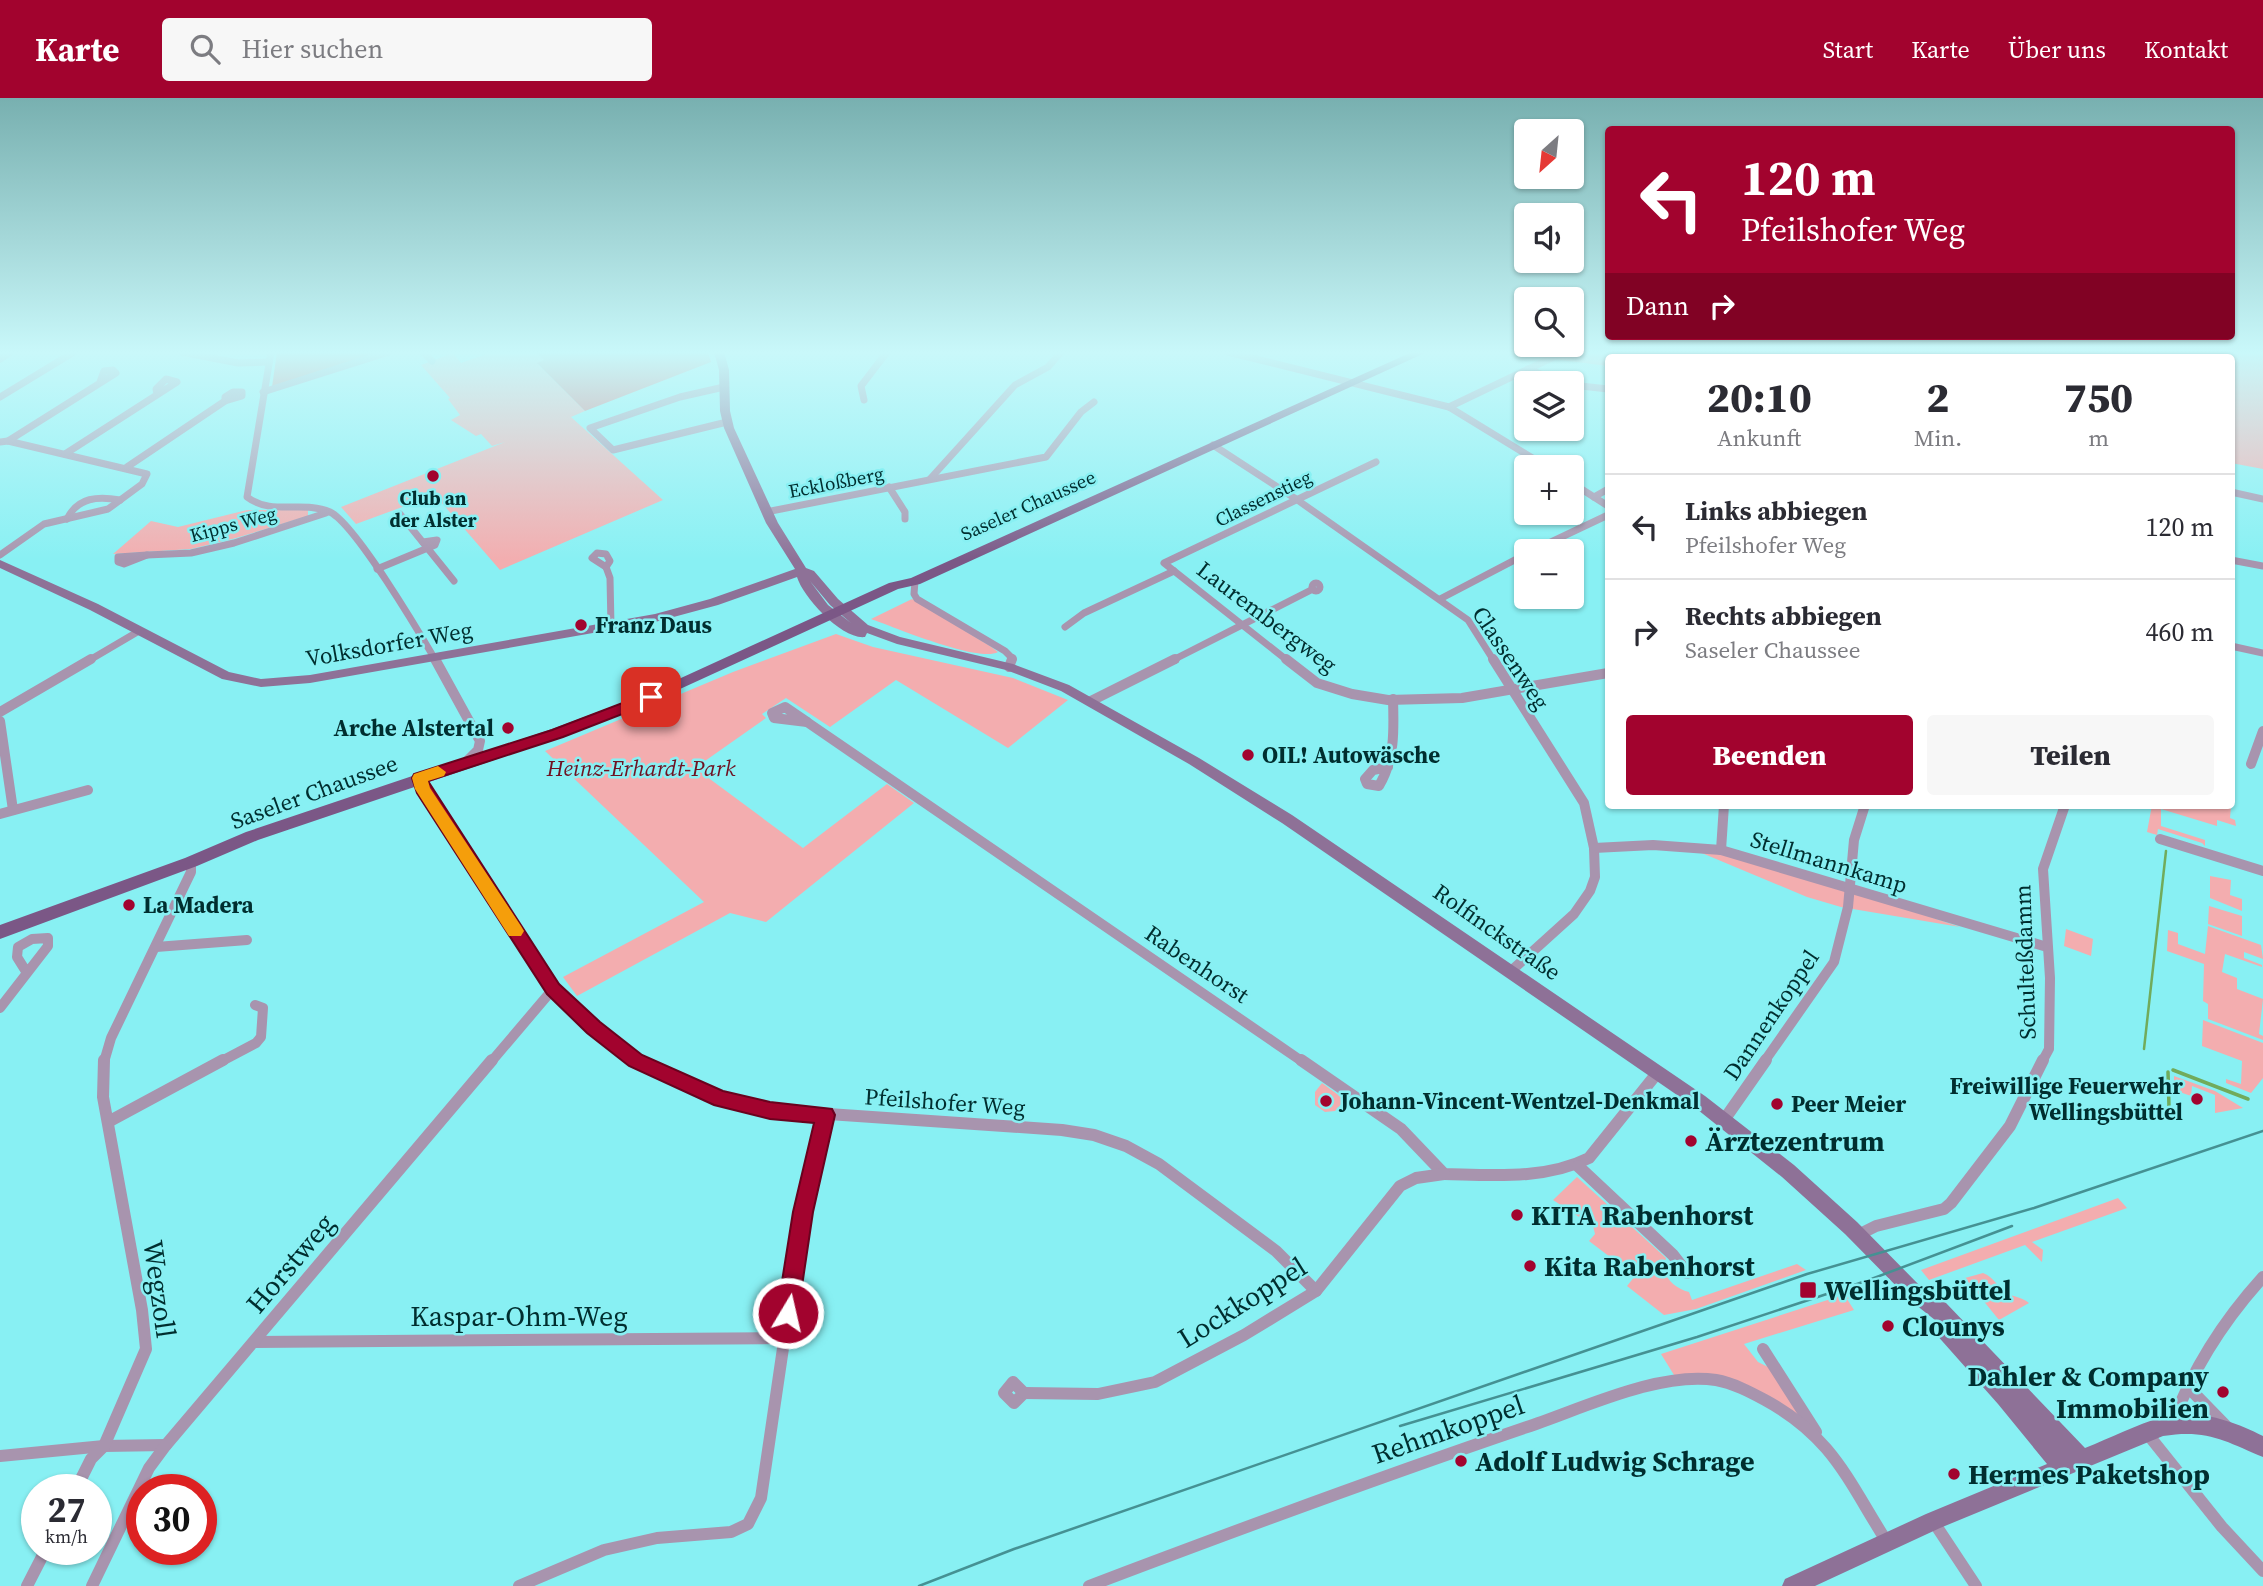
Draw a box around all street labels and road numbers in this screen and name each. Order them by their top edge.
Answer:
street label: Eckloßberg [786,460,886,504]
street label: Classenstieg [1210,463,1316,533]
street label: Saseler Chaussee [956,464,1100,546]
street label: Kipps Weg [187,500,279,548]
street label: Laurembergweg [1190,554,1344,680]
street label: Classenweg [1465,600,1557,716]
street label: Volksdorfer Weg [303,614,475,674]
street label: Saseler Chaussee [226,747,402,837]
street label: Stellmannkamp [1747,823,1911,901]
street label: Rolfinckstraße [1427,876,1567,988]
street label: Schulteßdamm [2006,884,2044,1040]
street label: Rabenhorst [1139,917,1256,1011]
street label: Dannenkoppel [1716,943,1827,1087]
street label: Pfeilshofer Weg [864,1080,1027,1124]
street label: Horstweg [237,1205,343,1321]
street label: Wegzoll [134,1238,186,1340]
street label: Lockkoppel [1170,1247,1314,1357]
street label: Kaspar-Ohm-Weg [410,1297,628,1335]
street label: Rehmkoppel [1367,1385,1529,1473]

